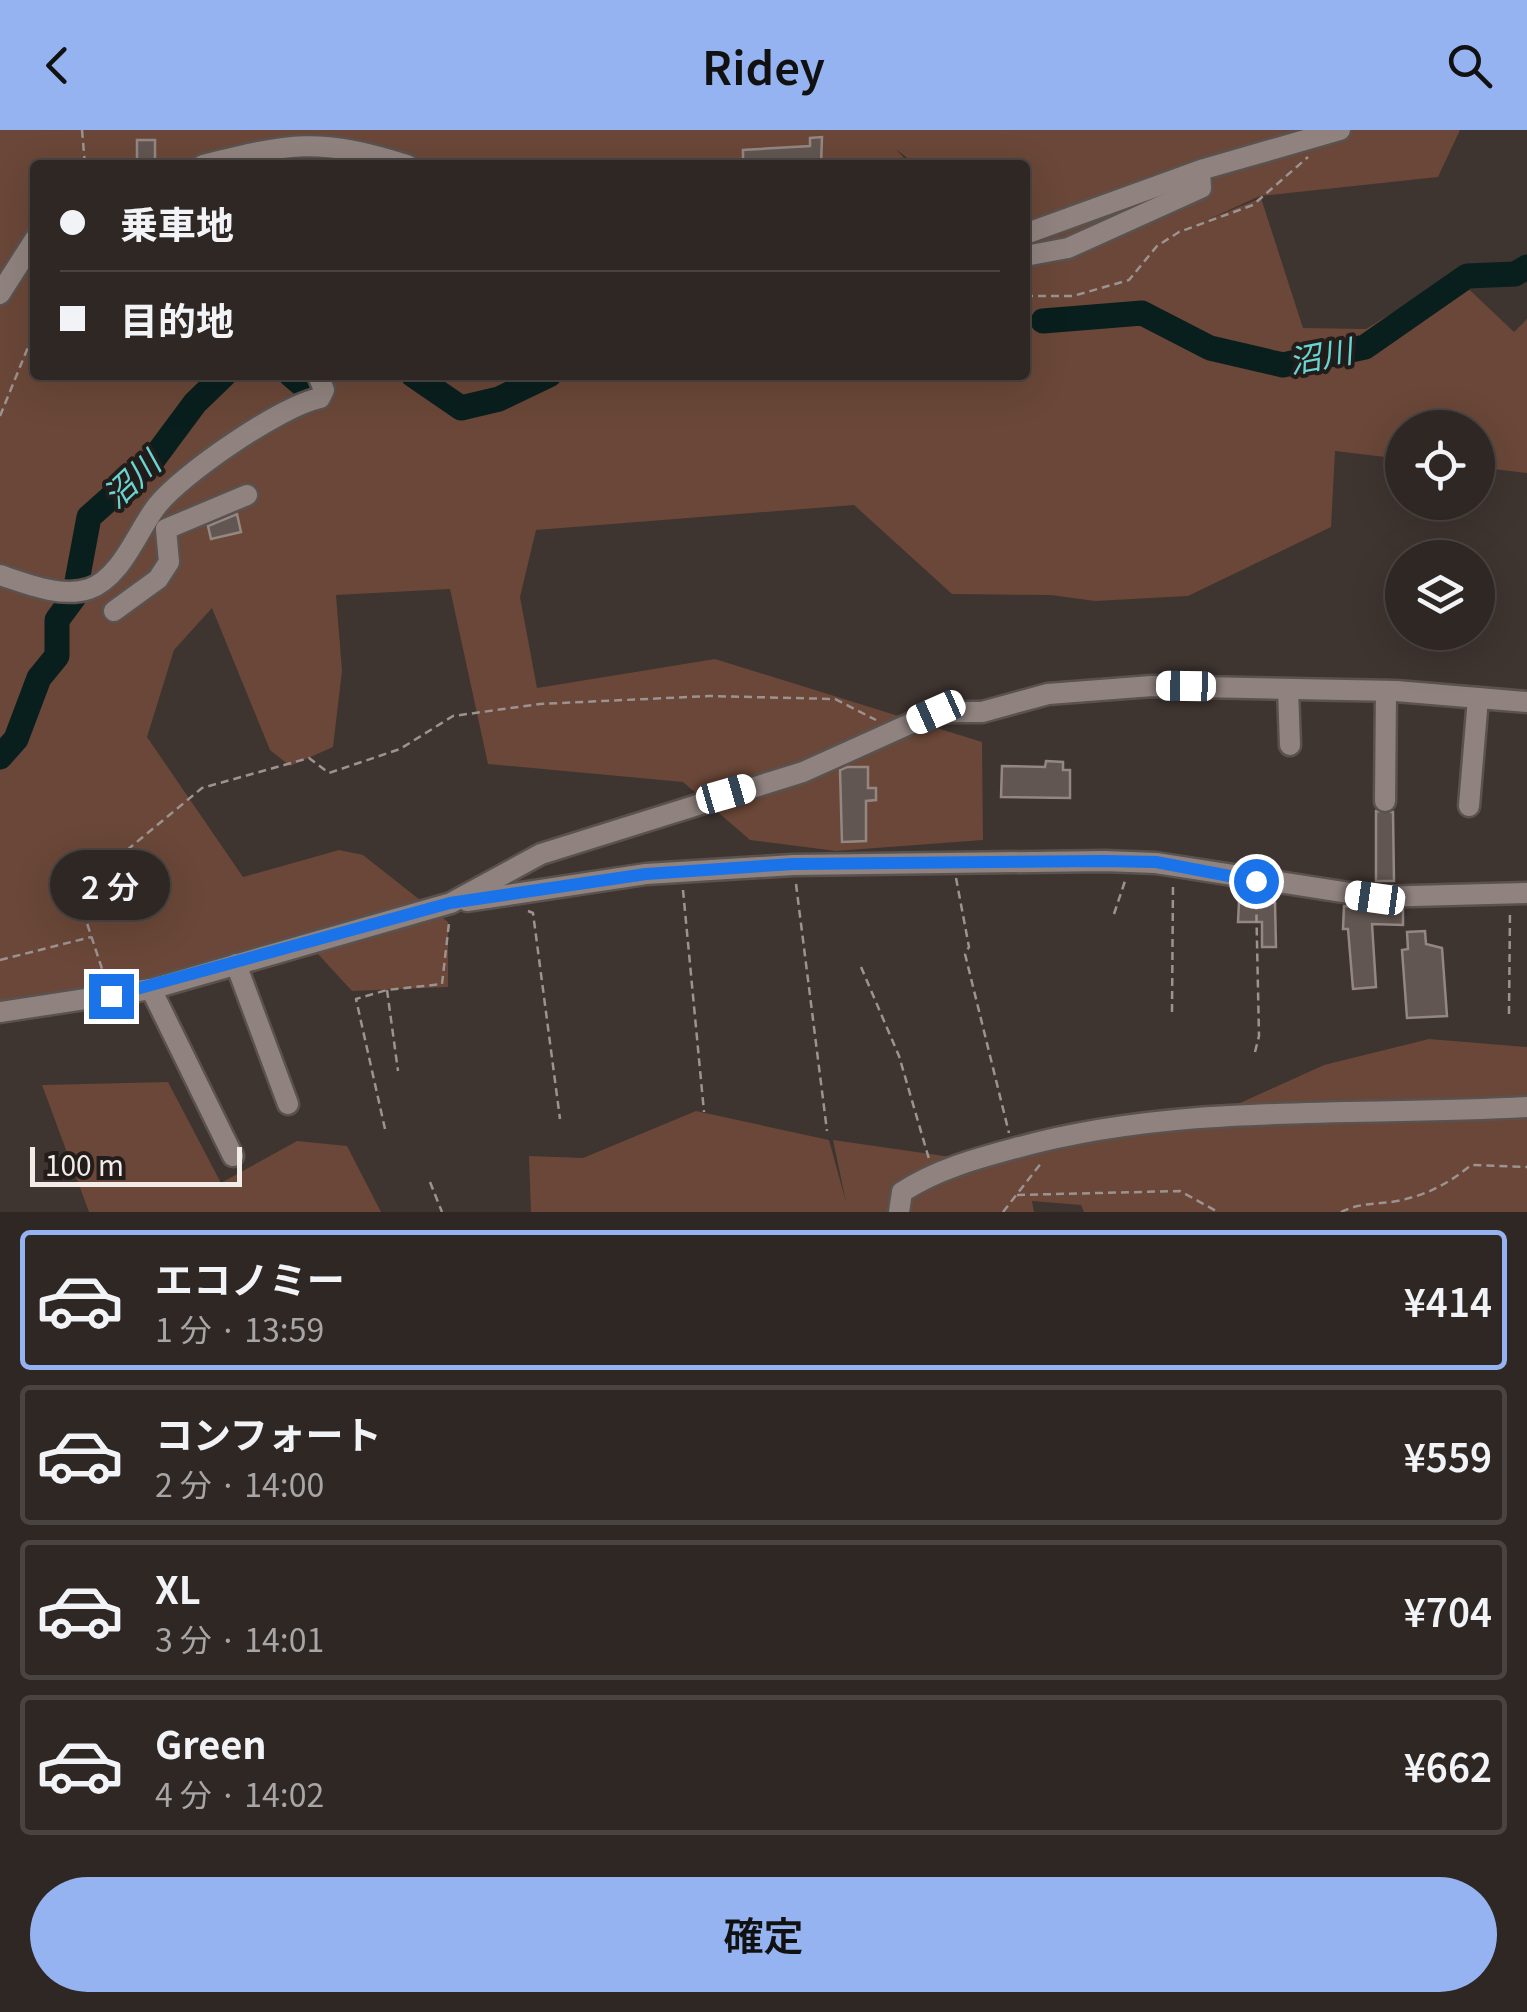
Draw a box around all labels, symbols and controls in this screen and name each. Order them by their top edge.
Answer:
text: Ridey [702,33,825,98]
icon: back [30,38,85,93]
icon: search [1442,38,1497,93]
text: 乗車地 [120,195,234,250]
text: 目的地 [120,291,234,346]
water label: 沼川 [1284,325,1359,383]
map controls [1385,410,1495,650]
button: locate [1385,410,1495,520]
water label: 沼川 [91,437,171,517]
button: layers [1385,540,1495,650]
car [1156,670,1216,702]
car [902,686,970,738]
car [693,771,759,817]
callout: 2 分 [51,851,171,921]
route start [1234,859,1279,904]
text: 2 分 [81,862,139,908]
car [1343,879,1407,917]
route end [89,974,134,1019]
scale bar [30,1142,242,1186]
text: 100 m [45,1144,124,1184]
text: エコノミー [155,1250,345,1305]
icon: car [35,1255,125,1345]
text: ¥414 [1404,1273,1492,1328]
text: 1 分 · 13:59 [155,1305,324,1351]
text: コンフォート [155,1405,382,1460]
icon: car [35,1410,125,1500]
text: ¥559 [1404,1428,1492,1483]
text: 2 分 · 14:00 [155,1460,324,1506]
text: XL [155,1560,201,1615]
icon: car [35,1565,125,1655]
text: ¥704 [1404,1583,1492,1638]
text: 3 分 · 14:01 [155,1615,324,1661]
text: Green [155,1715,267,1770]
icon: car [35,1720,125,1810]
text: ¥662 [1404,1738,1492,1793]
text: 4 分 · 14:02 [155,1770,324,1816]
button: 確定 [30,1877,1497,1992]

